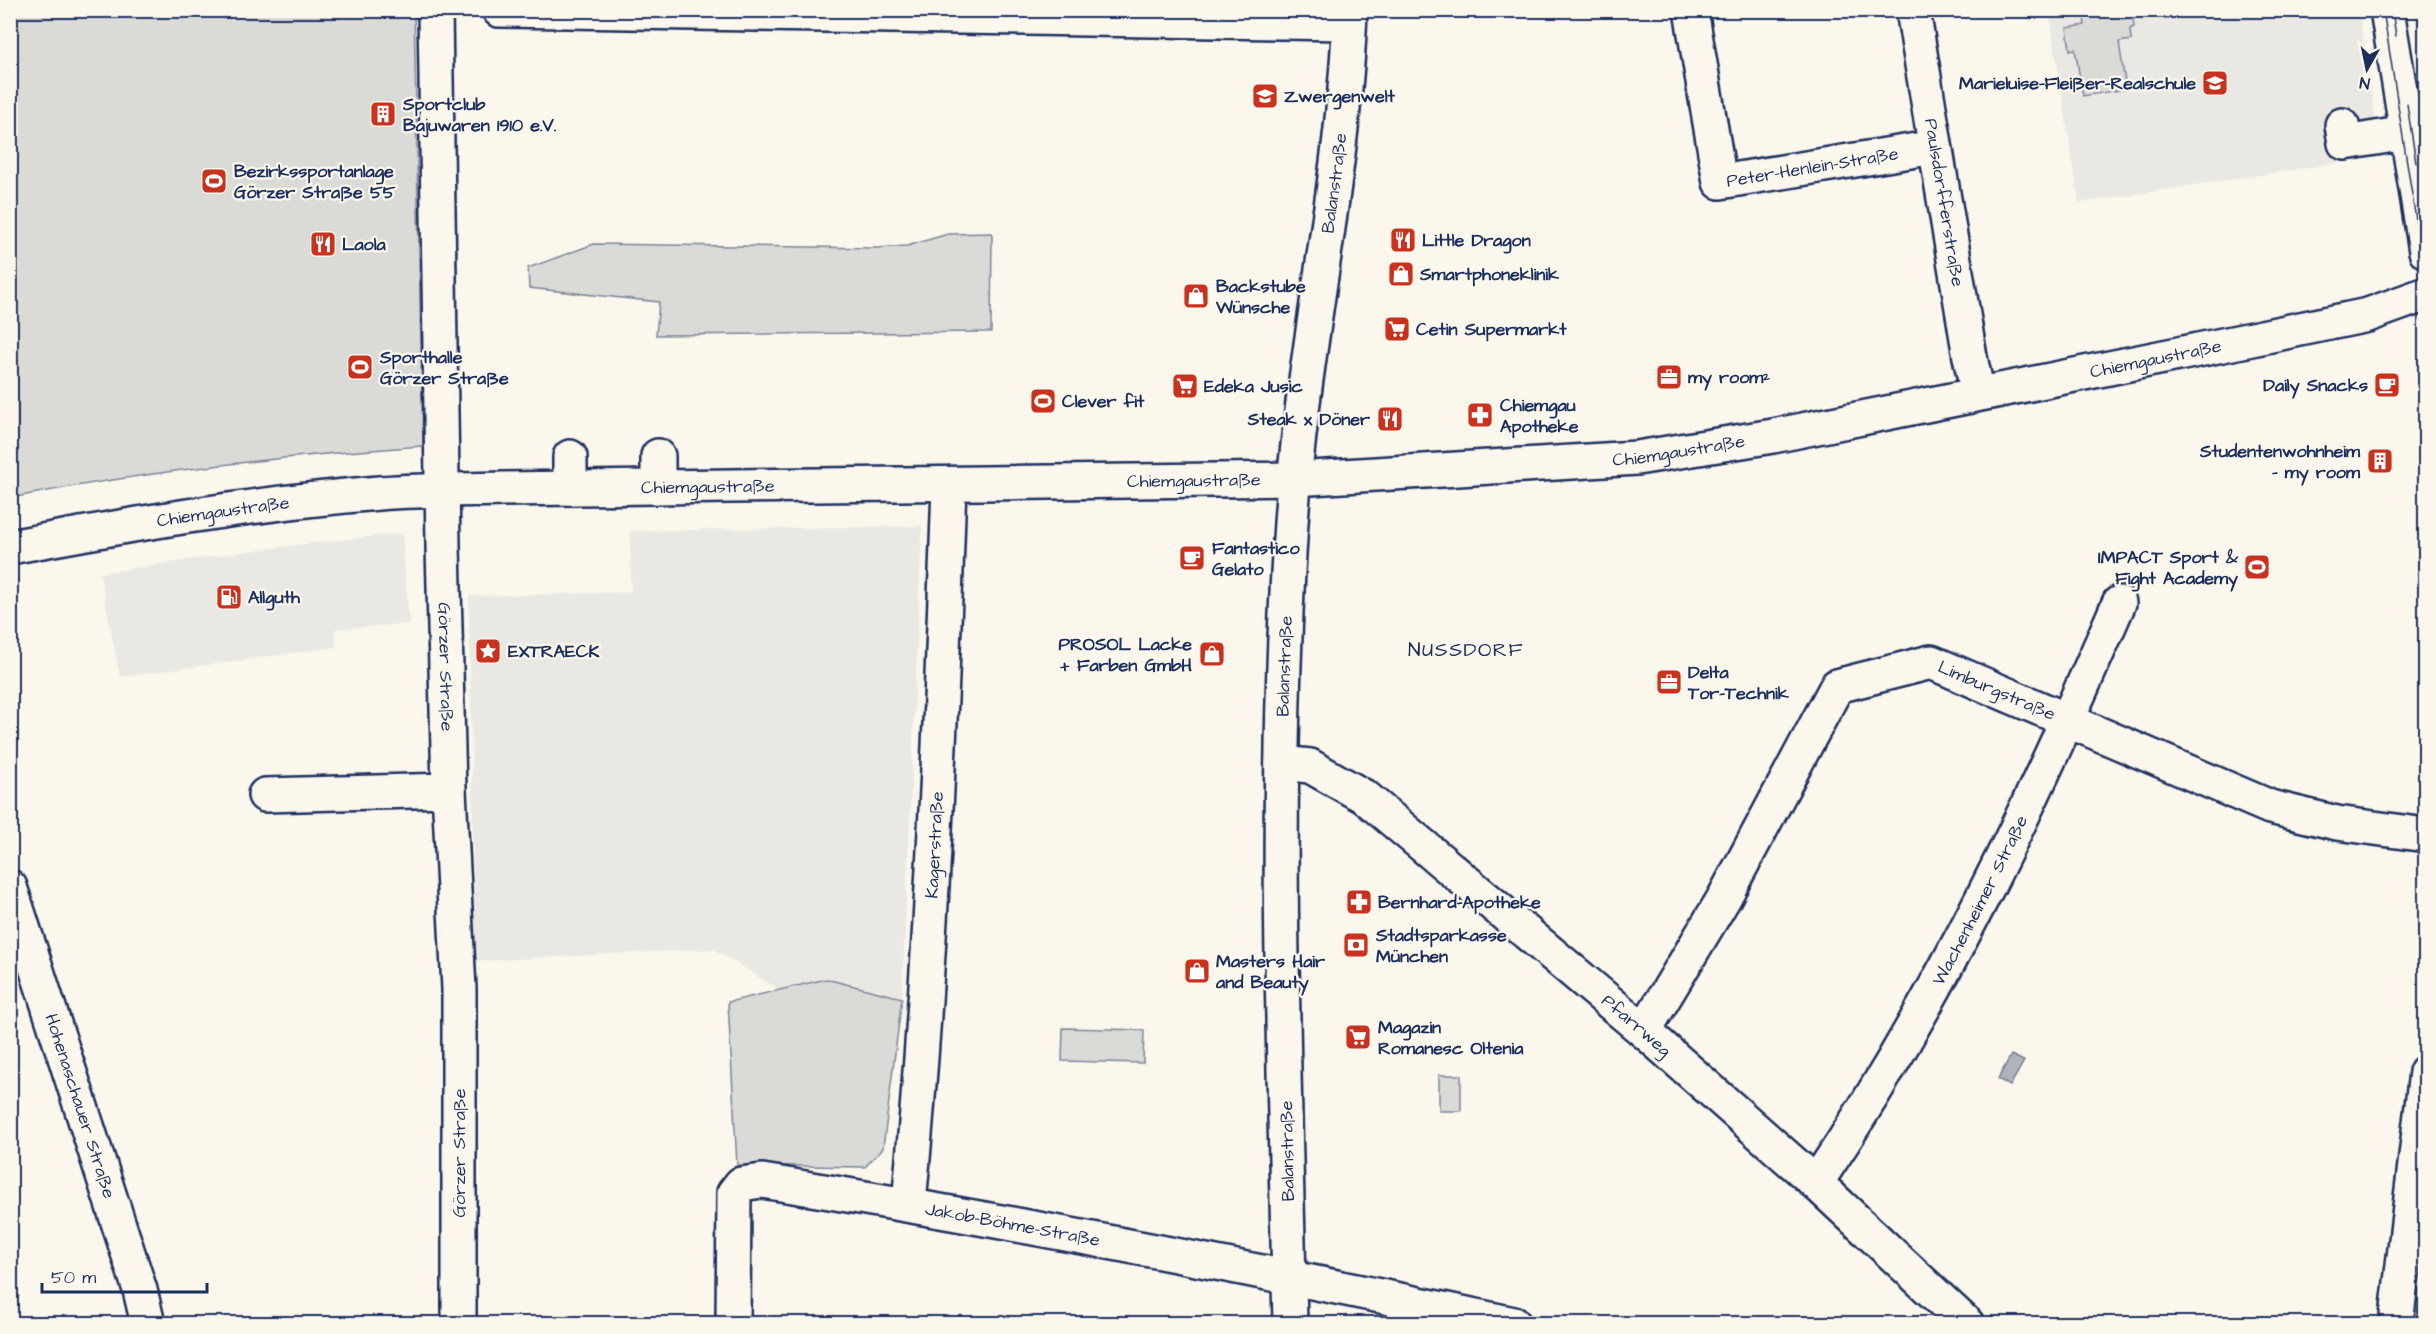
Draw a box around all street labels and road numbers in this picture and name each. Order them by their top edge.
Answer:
street label: Paulsdorfferstraße [1918,117,1970,289]
street label: Balanstraße [1315,131,1353,235]
street label: Peter-Henlein-Straße [1725,141,1901,194]
street label: Chiemgaustraße [2088,333,2224,385]
street label: Chiemgaustraße [1612,429,1747,472]
street label: Chiemgaustraße [1127,467,1261,495]
street label: Chiemgaustraße [641,474,775,501]
street label: Chiemgaustraße [155,490,291,534]
street label: Görzer Straße [431,602,460,732]
street label: Balanstraße [1271,615,1299,717]
street label: Limburgstraße [1934,654,2060,727]
street label: Kagerstraße [919,791,950,899]
street label: Wachenheimer Straße [1926,811,2034,990]
street label: Pfarrweg [1596,988,1677,1063]
street label: Hohenaschauer Straße [39,1010,122,1202]
street label: Görzer Straße [447,1088,472,1217]
street label: Balanstraße [1274,1100,1301,1202]
street label: Jakob-Böhme-Straße [923,1197,1102,1253]

